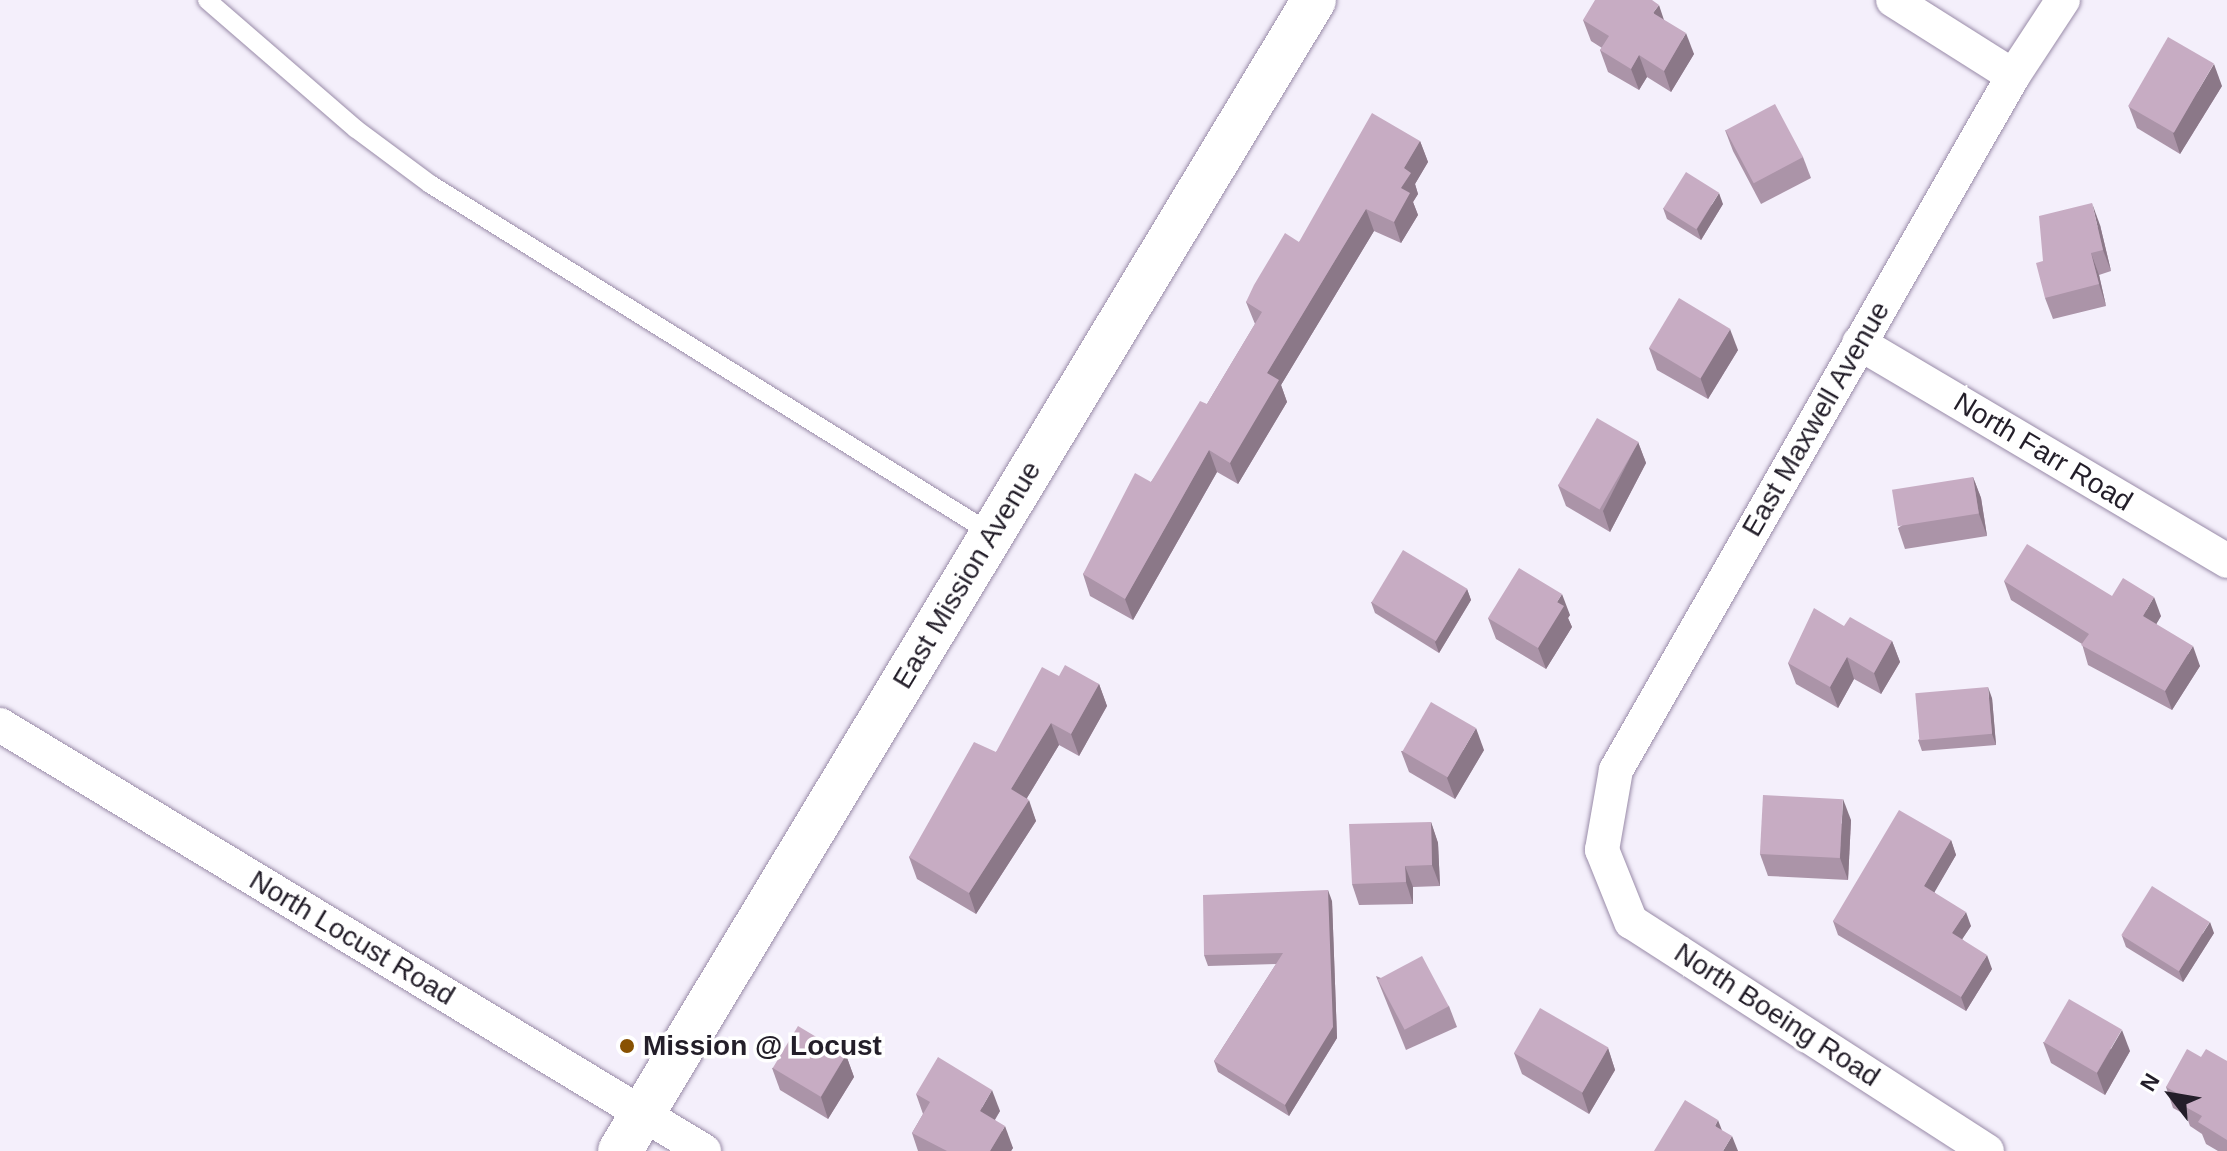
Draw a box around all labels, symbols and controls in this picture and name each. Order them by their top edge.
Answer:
street label: East Maxwell Avenue [1735,295,1897,543]
street label: North Farr Road [1948,386,2138,518]
street label: East Mission Avenue [885,455,1049,695]
street label: North Locust Road [243,863,461,1013]
street label: North Boeing Road [1668,936,1886,1094]
place label: Mission @ Locust [643,1029,882,1063]
marker: Mission @ Locust [618,1037,636,1055]
north arrow [2131,1055,2211,1135]
text: N [2135,1069,2165,1096]

